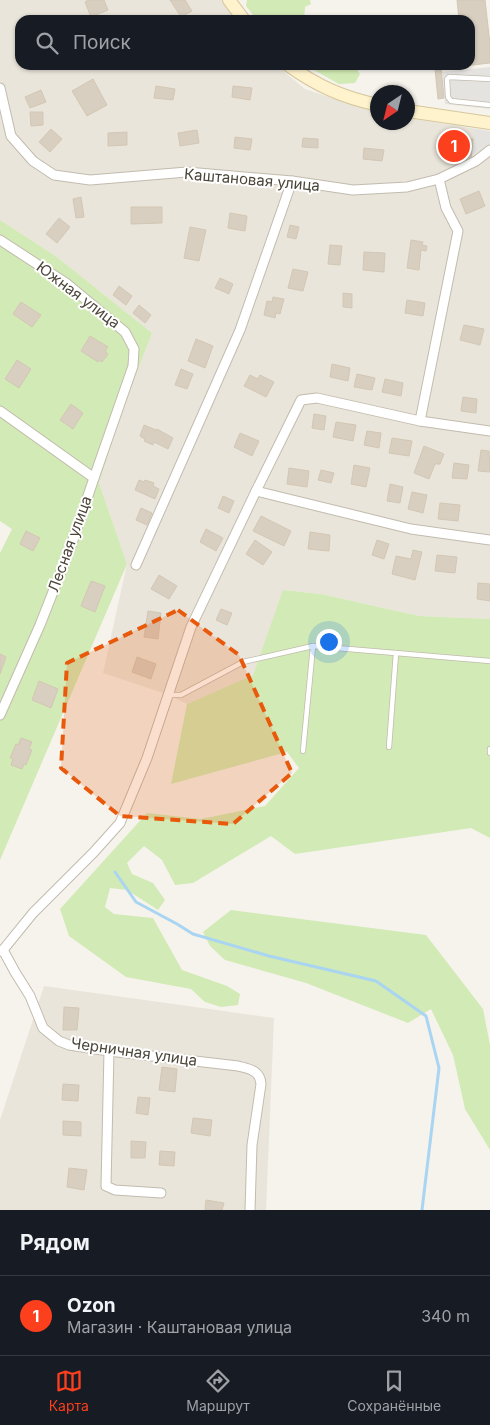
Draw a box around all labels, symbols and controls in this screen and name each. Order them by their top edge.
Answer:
search box [15,15,475,70]
icon: search [33,29,61,57]
text: Поиск [73,31,131,54]
north arrow [370,85,415,130]
pin: 1 [438,127,470,165]
street label: Каштановая улица [183,164,321,195]
street label: Южная улица [33,257,124,332]
street label: Лесная улица [43,493,96,595]
your location [316,629,342,655]
street label: Черничная улица [70,1033,198,1070]
text: Рядом [20,1230,90,1255]
text: Ozon [67,1294,116,1317]
text: 1 [33,1306,39,1326]
text: 340 m [421,1306,470,1326]
text: Магазин · Каштановая улица [67,1317,292,1337]
tab: Карта [49,1367,89,1414]
tab: Маршрут [186,1367,250,1414]
tab: Сохранённые [347,1367,441,1414]

